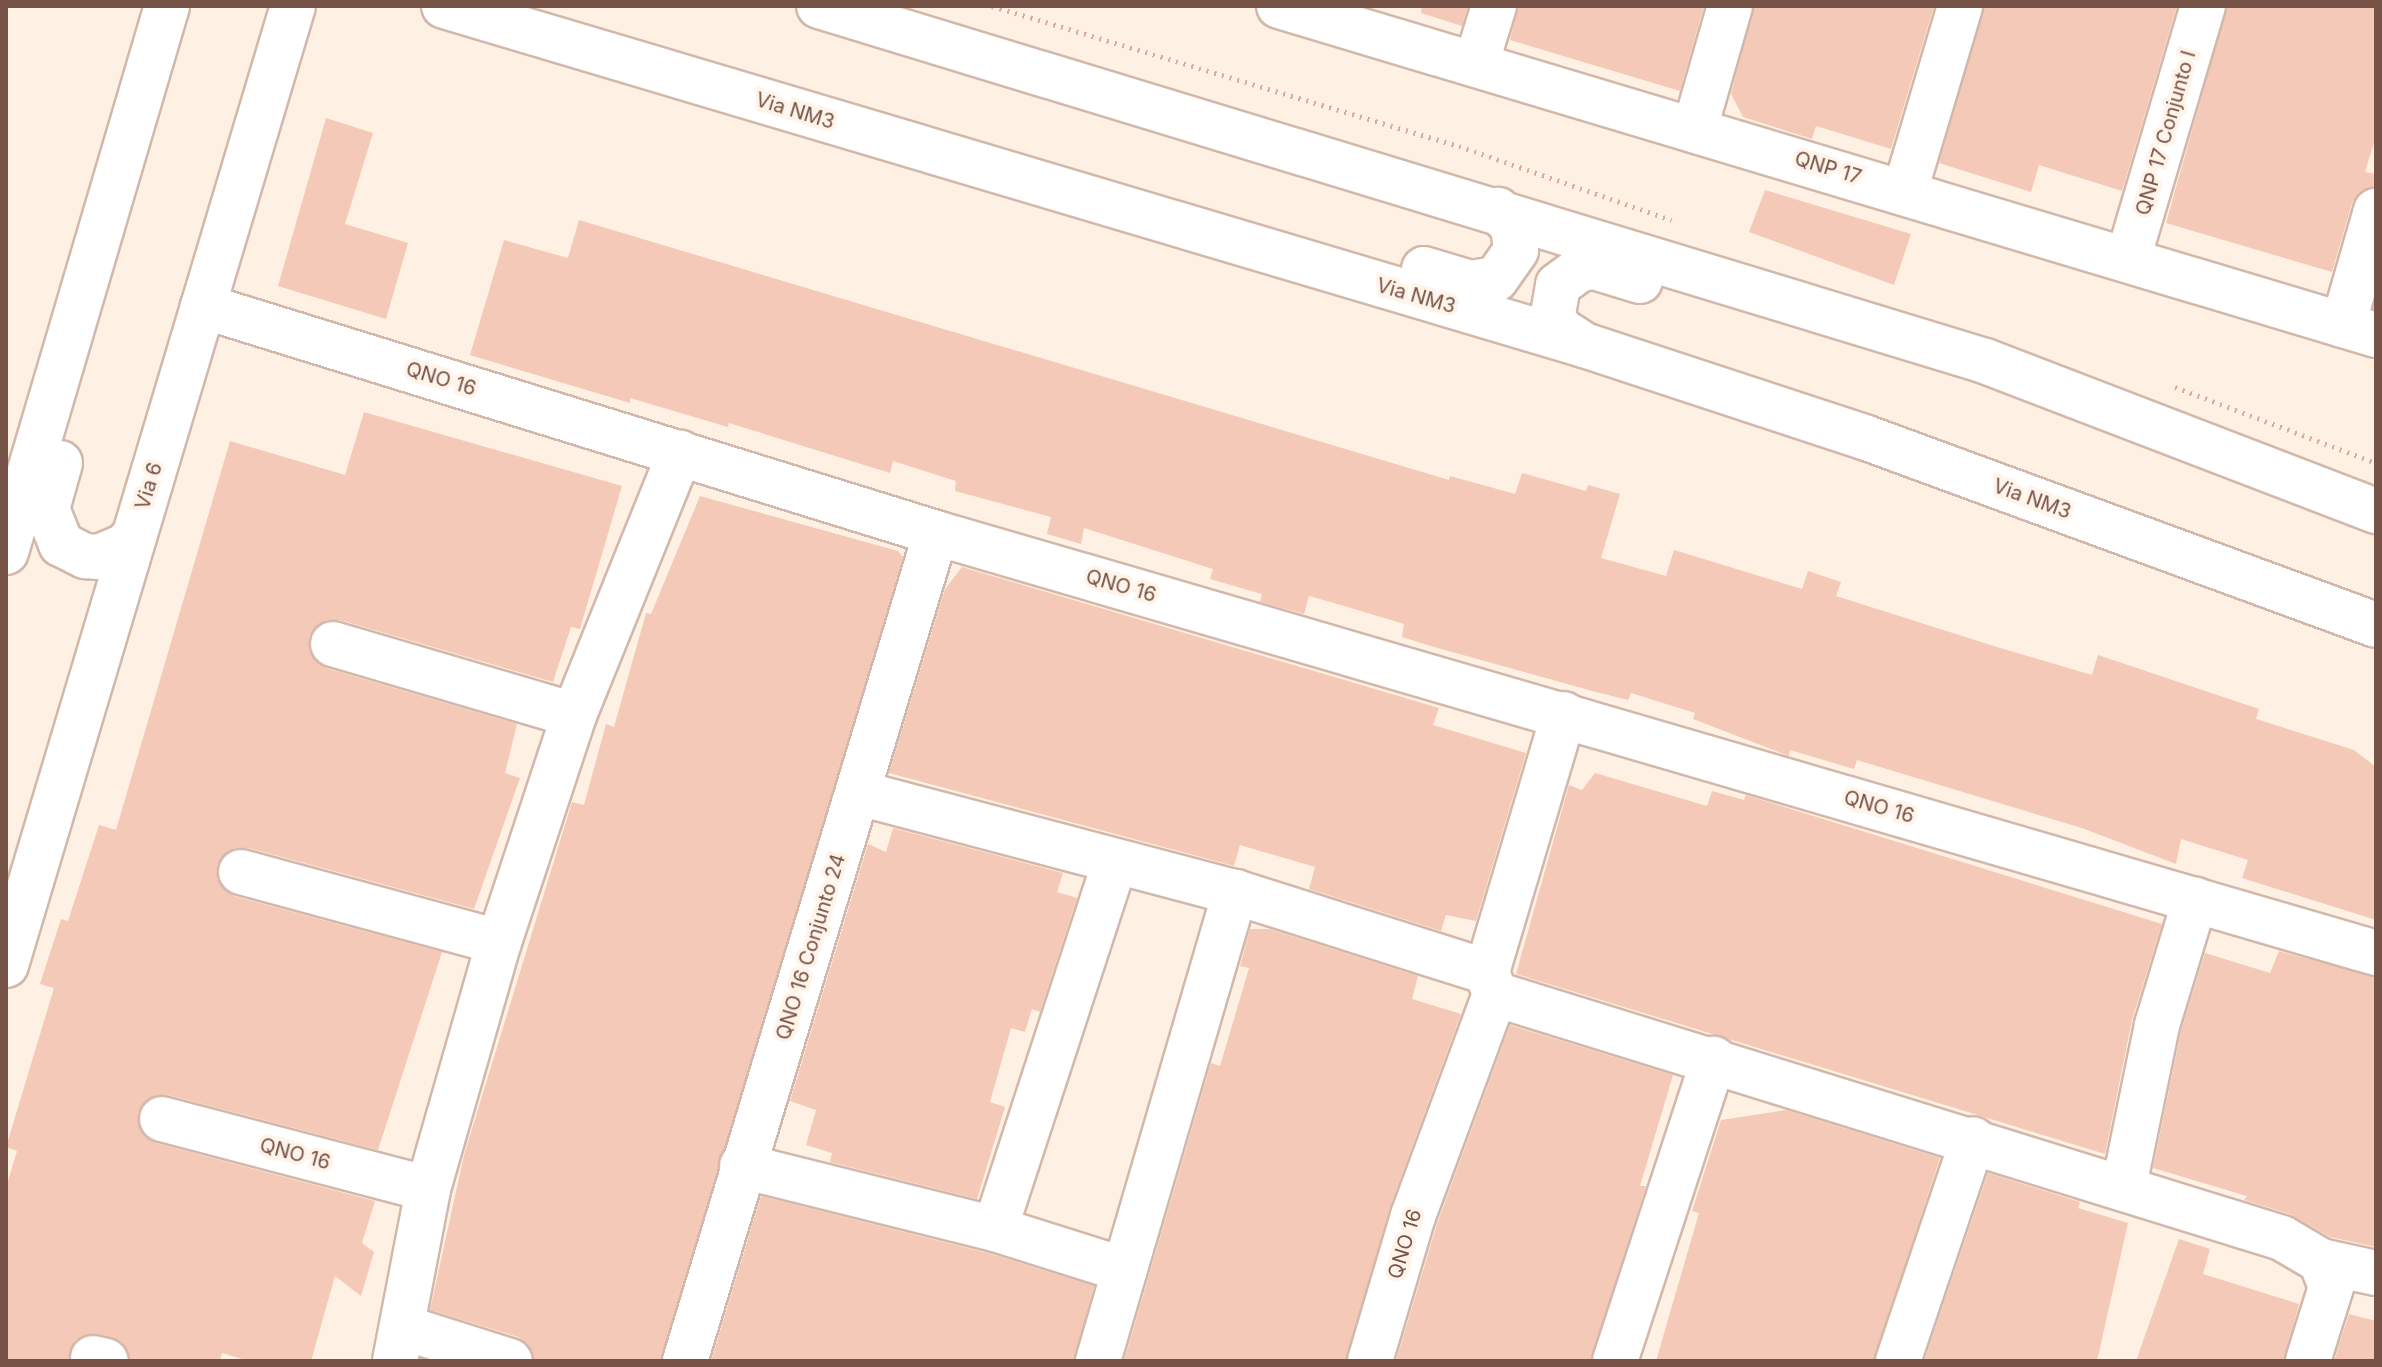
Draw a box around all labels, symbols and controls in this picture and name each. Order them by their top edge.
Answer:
street label: QNP 17 Conjunto I [2131,48,2201,218]
street label: Via NM3 [753,88,837,134]
street label: QNP 17 [1792,147,1864,189]
street label: Via NM3 [1374,273,1458,319]
street label: QNO 16 [403,357,479,401]
street label: Via 6 [131,460,167,512]
street label: Via NM3 [1990,474,2074,524]
street label: QNO 16 [1083,565,1159,607]
street label: QNO 16 [1841,786,1917,828]
street label: QNO 16 Conjunto 24 [771,851,851,1043]
street label: QNO 16 [257,1133,333,1175]
street label: QNO 16 [1383,1206,1427,1282]

